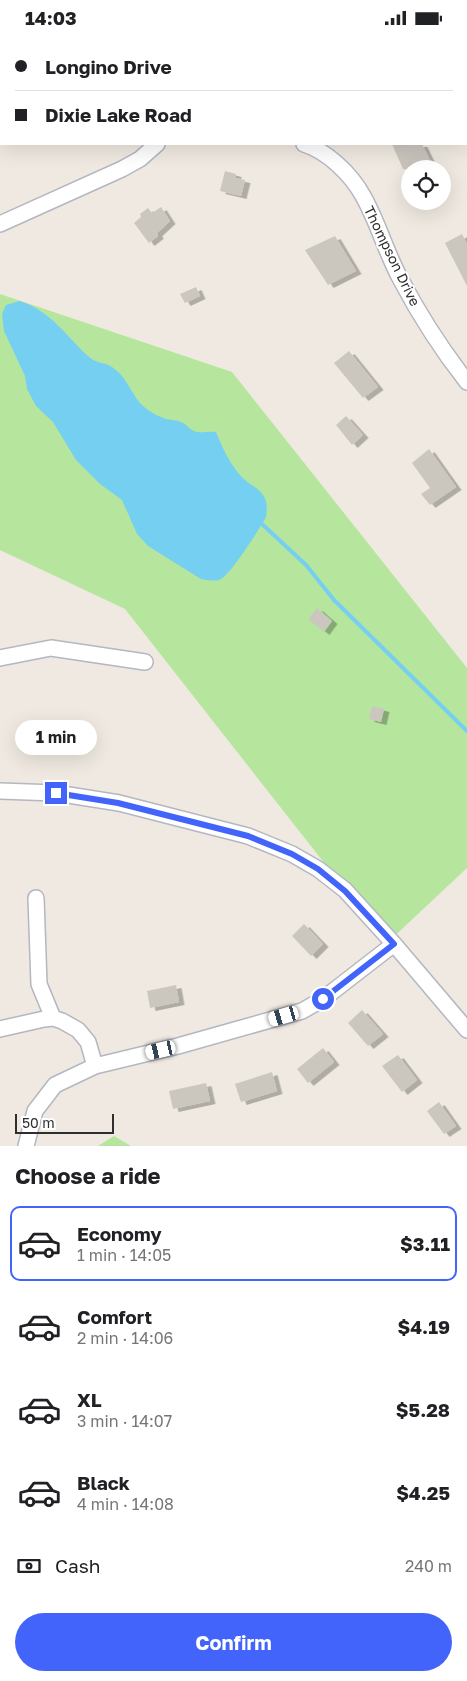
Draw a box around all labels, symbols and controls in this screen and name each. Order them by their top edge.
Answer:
text: 14:03 [25,6,77,29]
text: Longino Drive [45,55,172,78]
text: Dixie Lake Road [45,103,192,126]
map controls [401,160,451,210]
button: locate [401,160,451,210]
street label: Thompson Drive [361,203,424,309]
callout: 1 min [15,721,97,755]
text: 1 min [36,727,76,747]
route end [45,782,67,804]
route start [312,988,334,1010]
car [267,1005,300,1027]
car [144,1039,177,1061]
scale bar [15,1111,114,1134]
text: 50 m [22,1114,55,1131]
text: Choose a ride [15,1162,161,1189]
icon: car [17,1221,62,1266]
text: Economy [77,1222,162,1245]
text: $3.11 [400,1232,450,1255]
text: 1 min · 14:05 [77,1245,171,1265]
icon: car [17,1304,62,1349]
text: Comfort [77,1305,152,1328]
text: $4.19 [397,1315,450,1338]
text: 2 min · 14:06 [77,1328,173,1348]
icon: car [17,1387,62,1432]
text: XL [77,1388,102,1411]
text: $5.28 [396,1398,450,1421]
text: 3 min · 14:07 [77,1411,172,1431]
icon: car [17,1470,62,1515]
text: Black [77,1471,130,1494]
text: $4.25 [396,1481,450,1504]
text: 4 min · 14:08 [77,1494,174,1514]
icon: cash [15,1552,43,1580]
text: Cash [55,1554,100,1577]
text: 240 m [405,1556,452,1576]
button: Confirm [15,1613,452,1671]

